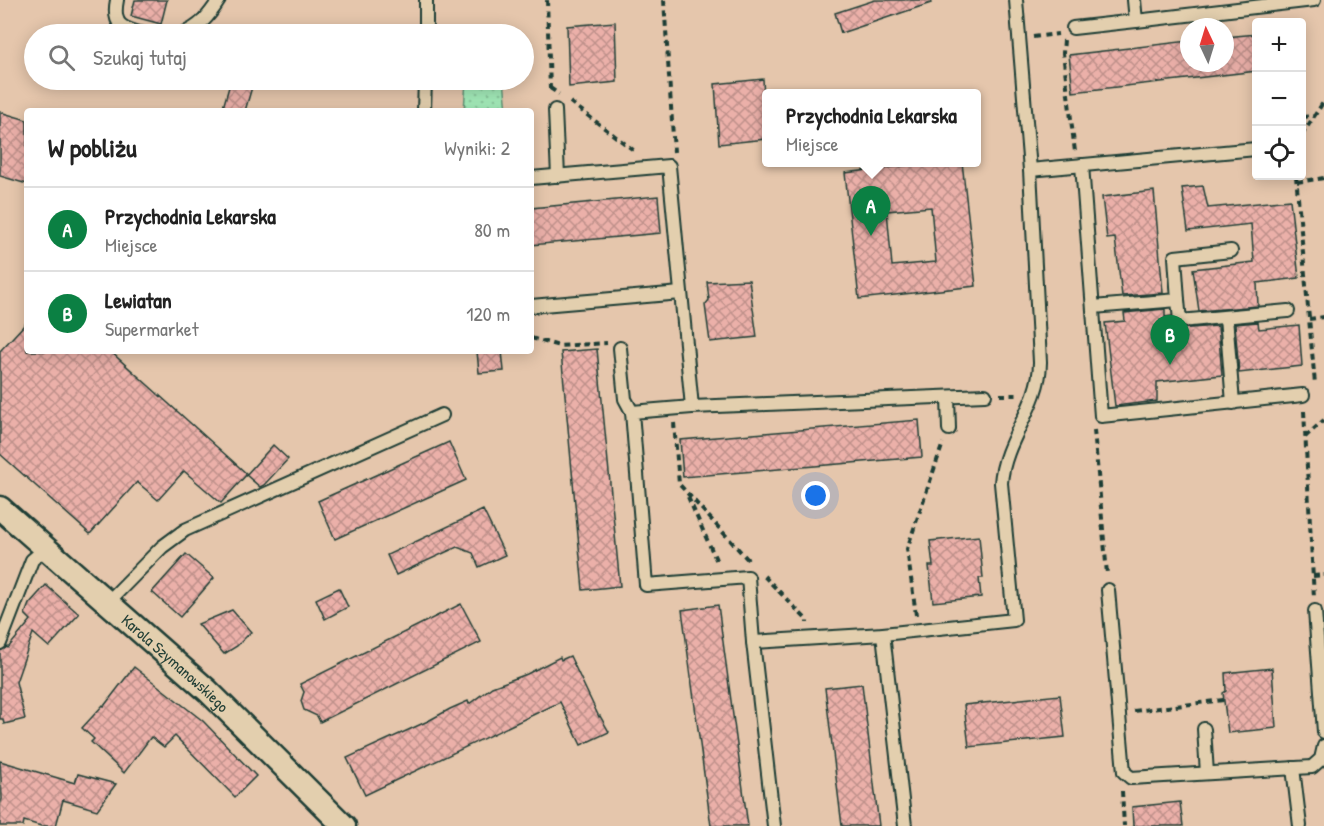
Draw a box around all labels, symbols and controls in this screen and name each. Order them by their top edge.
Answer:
north arrow [1180,18,1234,72]
map controls [1252,18,1306,180]
button: + [1252,18,1306,72]
search box [24,24,534,90]
icon: search [45,41,78,74]
text: Szukaj tutaj [93,42,187,72]
button: − [1252,72,1306,126]
popup [762,89,981,167]
text: Przychodnia Lekarska [786,100,957,130]
button: locate [1252,126,1306,180]
text: W pobliżu [48,130,137,165]
text: Miejsce [786,130,838,157]
text: Wyniki: 2 [444,134,510,161]
pin: A [852,186,890,236]
text: Przychodnia Lekarska [105,201,276,231]
text: A [63,216,72,243]
text: 80 m [474,216,510,243]
text: Miejsce [105,231,157,258]
text: Lewiatan [105,285,172,315]
text: B [62,300,73,327]
text: 120 m [466,300,510,327]
text: Supermarket [105,315,199,342]
pin: B [1150,316,1190,365]
your location [801,481,830,510]
street label: Karola Szymanowskiego [117,609,234,717]

